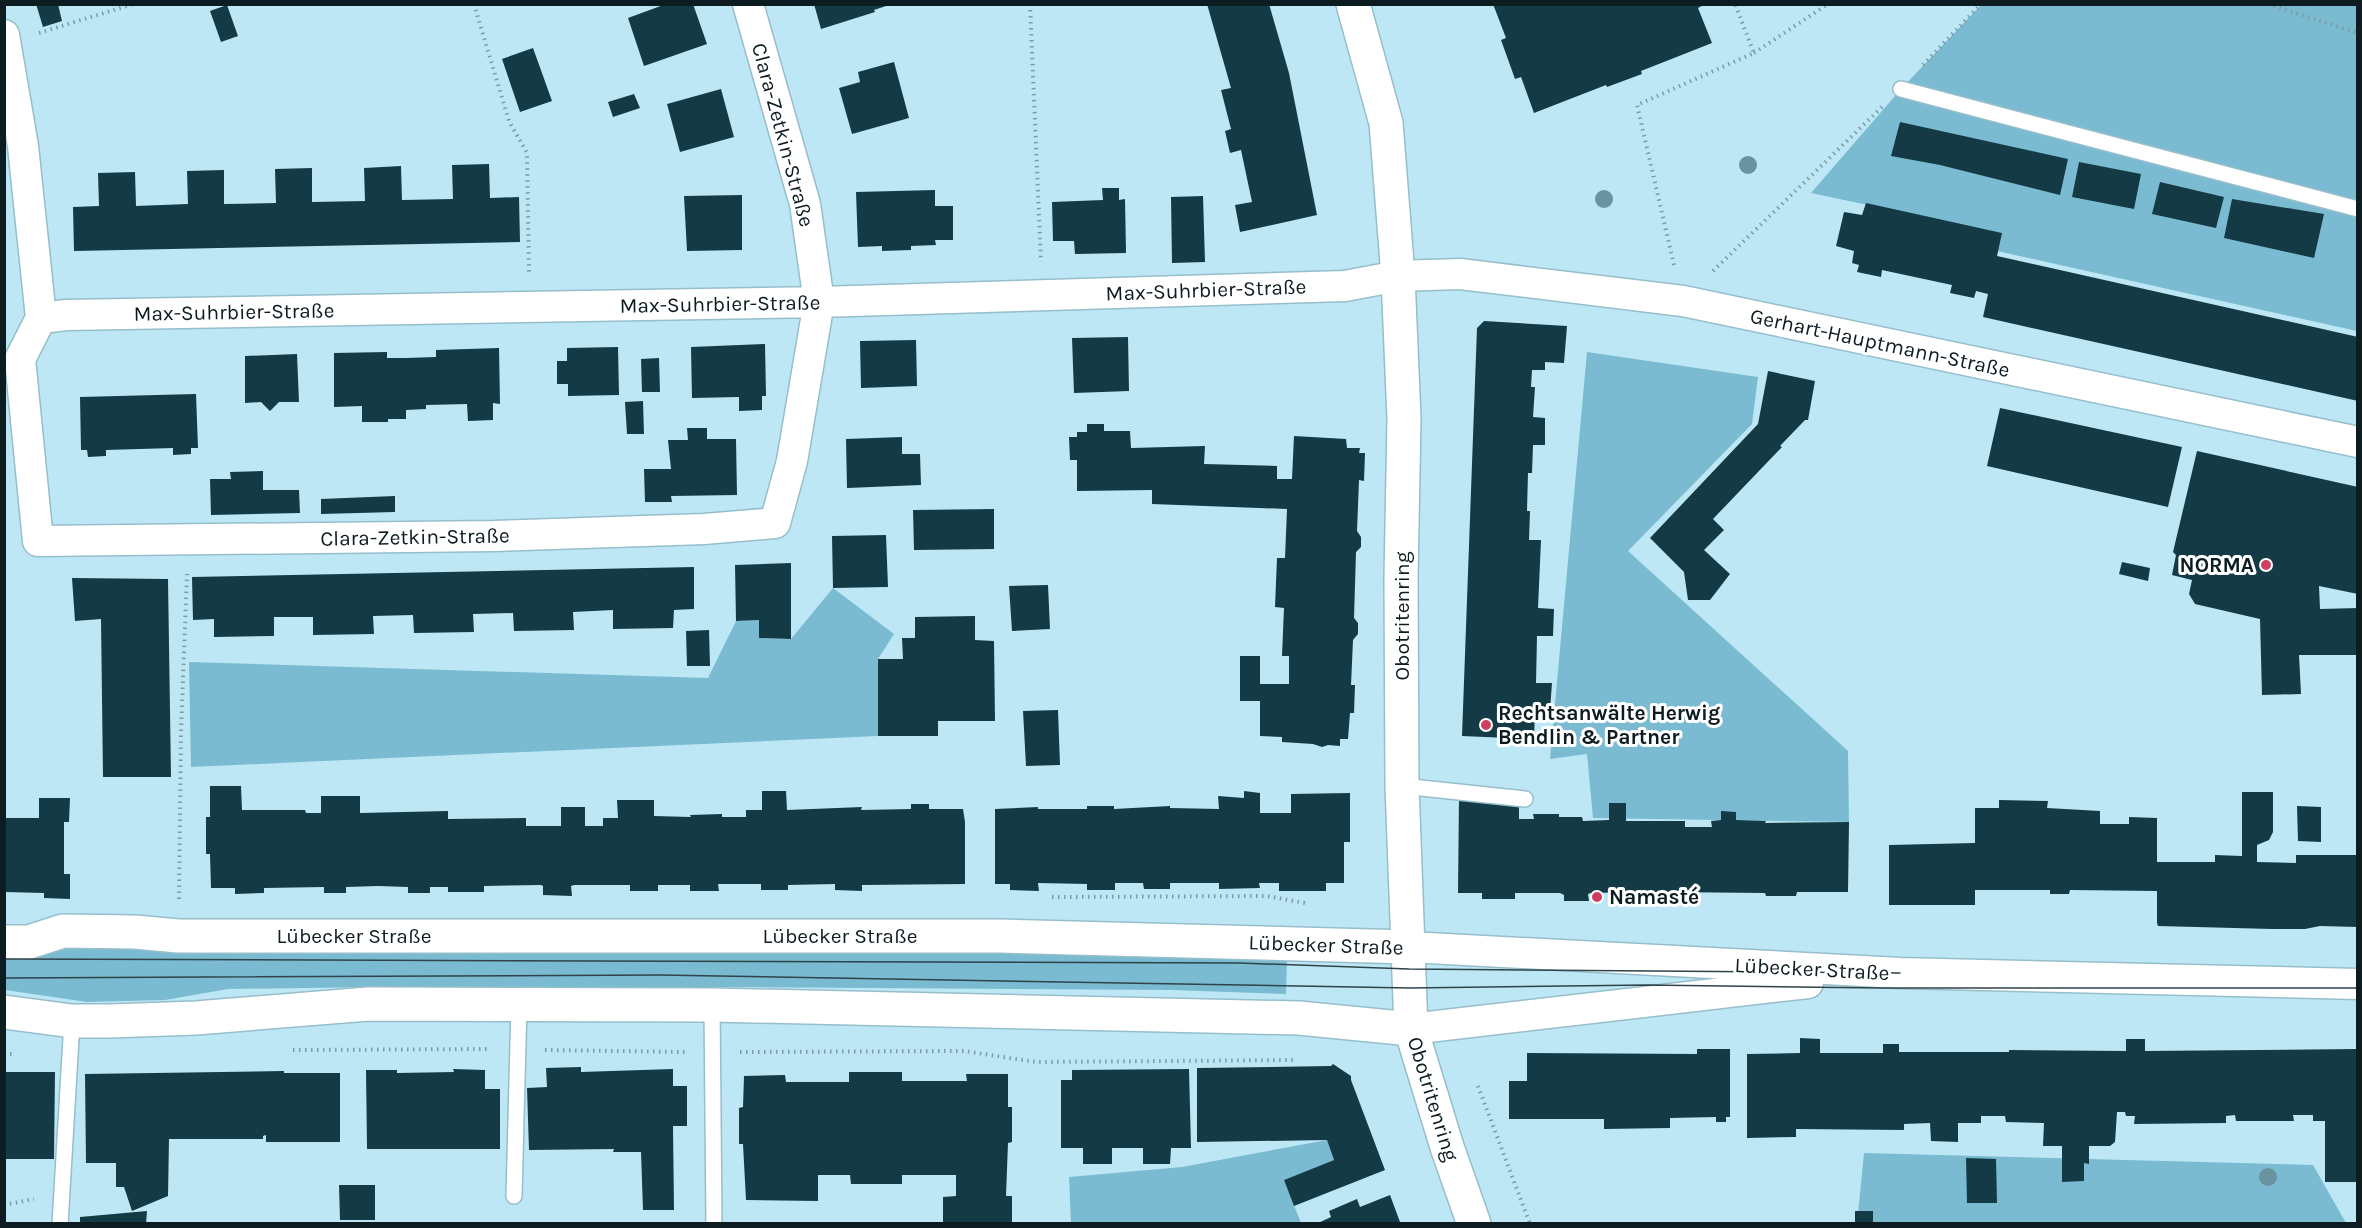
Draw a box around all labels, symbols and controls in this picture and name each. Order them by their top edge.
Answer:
street label: Clara-Zetkin-Straße [747,40,819,230]
street label: Max-Suhrbier-Straße [1105,275,1307,305]
street label: Max-Suhrbier-Straße [619,290,821,318]
street label: Max-Suhrbier-Straße [133,298,335,326]
street label: Gerhart-Hauptmann-Straße [1748,304,2012,382]
street label: Clara-Zetkin-Straße [320,523,510,551]
street label: Obotritenring [1390,551,1414,680]
place label: NORMA [2180,553,2254,577]
marker: NORMA [2259,558,2273,572]
place label: Rechtsanwälte Herwig Bendlin & Partner [1498,701,1720,749]
marker: Rechtsanwälte Herwig Bendlin & Partner [1479,718,1493,732]
place label: Namasté [1609,885,1699,909]
marker: Namasté [1590,890,1604,904]
street label: Lübecker Straße [276,924,432,948]
street label: Lübecker Straße [762,924,918,948]
street label: Lübecker Straße [1248,930,1404,960]
street label: Lübecker Straße [1734,953,1890,985]
street label: Obotritenring [1403,1034,1463,1164]

